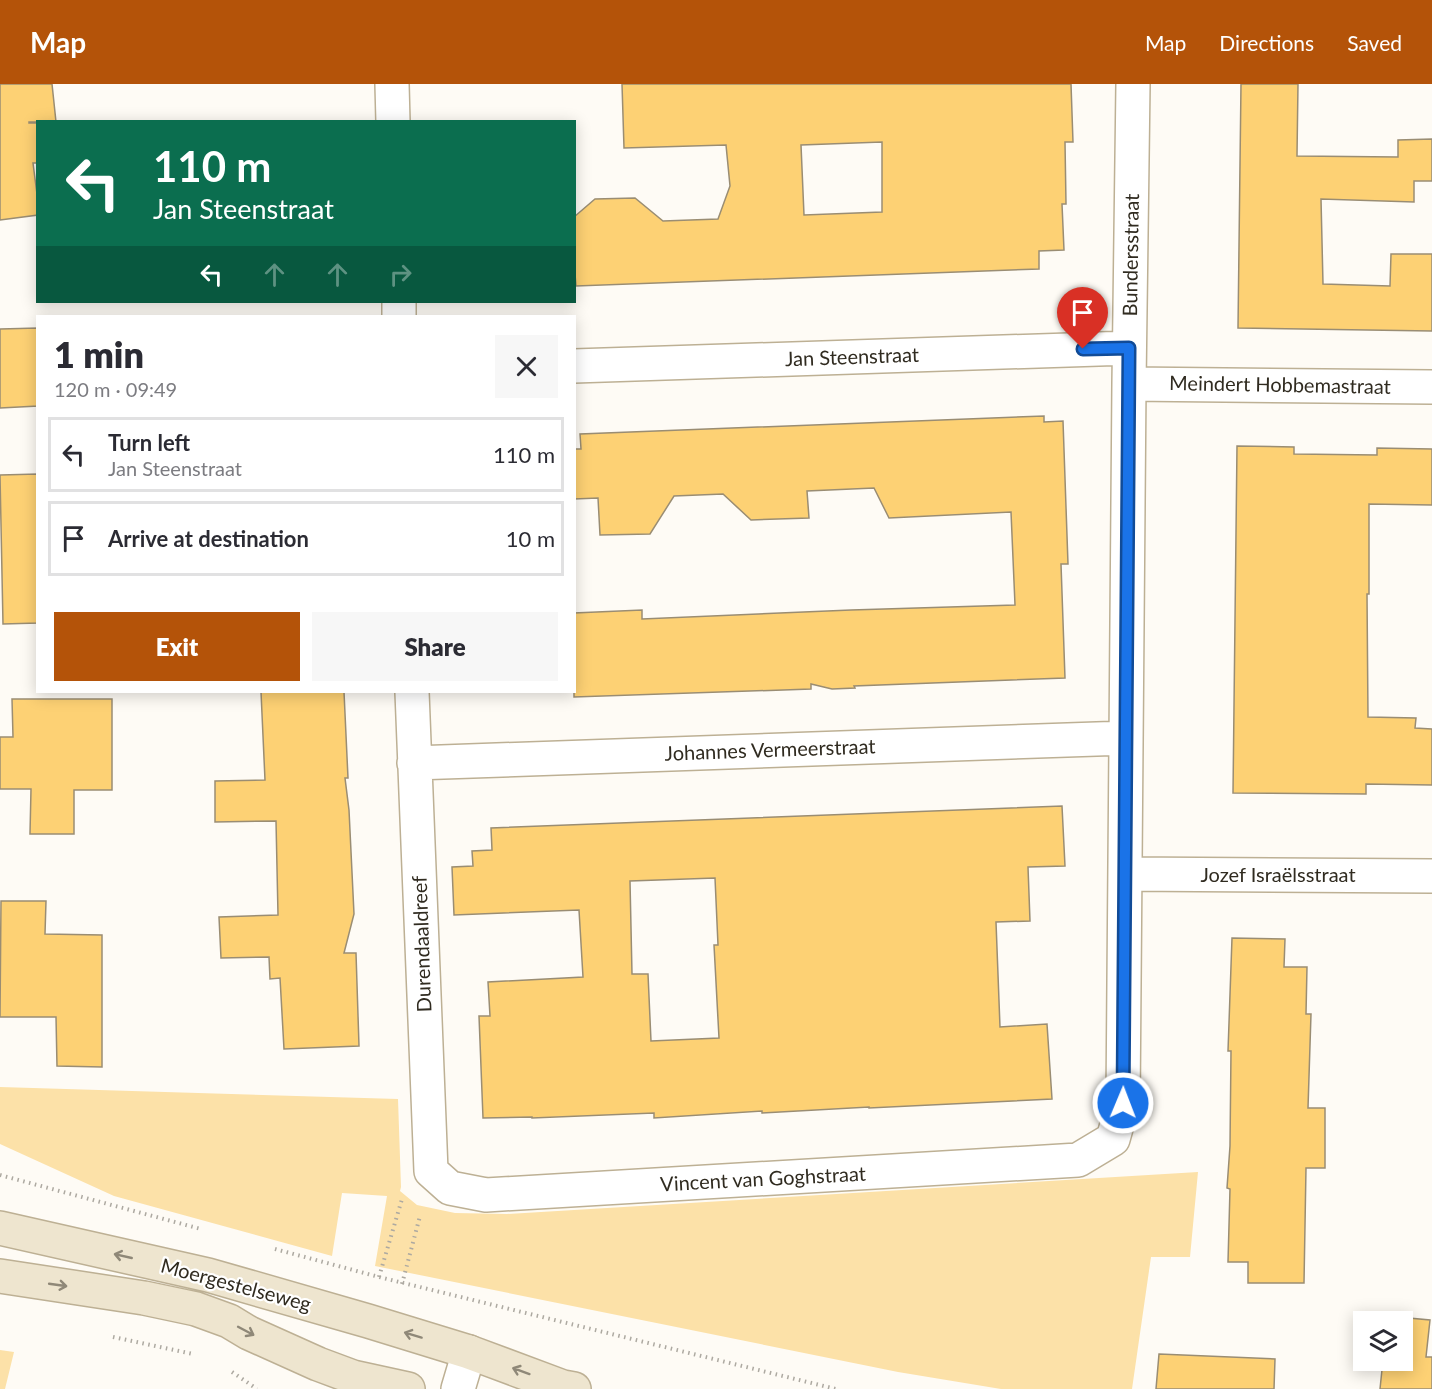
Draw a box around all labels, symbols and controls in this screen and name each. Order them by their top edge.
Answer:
text: Map [30,25,86,59]
text: Map [1145,30,1186,55]
text: Directions [1219,30,1314,55]
text: Saved [1347,30,1402,55]
text: 110 m [153,141,271,191]
icon: left [54,144,132,222]
text: Jan Steenstraat [153,192,334,225]
street label: Bundersstraat [1117,194,1143,316]
icon: left [195,258,228,291]
icon: ahead [258,258,291,291]
icon: ahead [321,258,354,291]
icon: right [384,258,417,291]
pin [1057,287,1108,349]
icon: arrive [1066,296,1099,329]
text: 1 min [54,332,144,376]
button: close [495,335,558,398]
street label: Jan Steenstraat [785,342,919,370]
street label: Meindert Hobbemastraat [1169,370,1391,398]
text: 120 m · 09:49 [54,377,177,401]
text: Turn left [108,429,190,456]
icon: left [57,438,90,471]
text: 110 m [493,441,555,468]
text: Jan Steenstraat [108,456,242,480]
icon: arrive [57,522,90,555]
text: Arrive at destination [108,525,309,552]
text: 10 m [506,525,555,552]
button: Exit [54,612,300,681]
button: Share [312,612,558,681]
street label: Johannes Vermeerstraat [664,733,876,765]
street label: Jozef Israëlsstraat [1200,862,1356,886]
street label: Durendaaldreef [407,875,435,1013]
position arrow [1091,1071,1155,1135]
street label: Vincent van Goghstraat [660,1161,866,1195]
one-way arrow [114,1250,133,1262]
street label: Moergestelseweg [158,1252,314,1316]
one-way arrow [48,1279,67,1290]
map controls [1353,1311,1413,1371]
button: layers [1353,1311,1413,1371]
one-way arrow [237,1325,254,1337]
one-way arrow [404,1329,423,1340]
one-way arrow [512,1365,531,1376]

